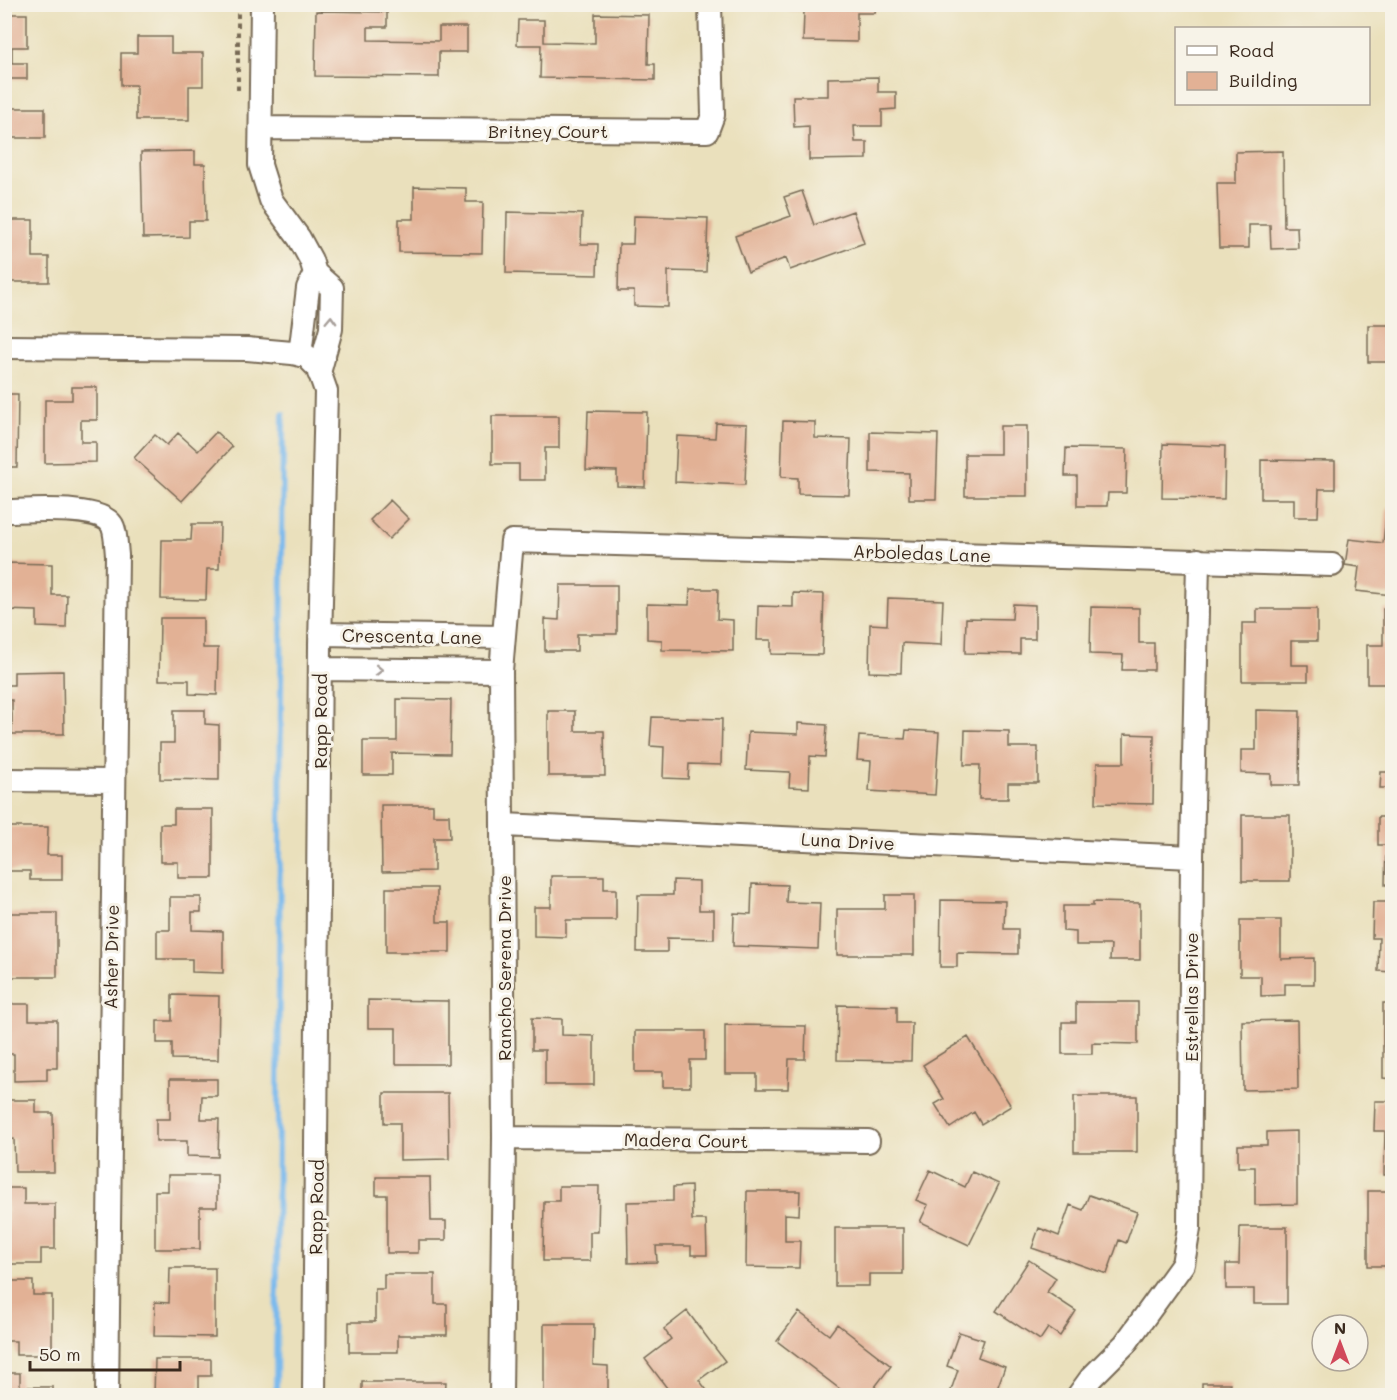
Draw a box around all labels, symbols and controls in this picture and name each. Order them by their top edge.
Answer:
legend [1175,27,1370,105]
text: Road [1229,38,1274,62]
text: Building [1229,68,1297,92]
street label: Britney Court [488,119,608,143]
one-way arrow [325,315,337,324]
street label: Arboledas Lane [853,539,991,567]
street label: Crescenta Lane [342,623,482,649]
one-way arrow [374,663,383,676]
street label: Rapp Road [308,673,332,769]
street label: Luna Drive [801,827,895,855]
street label: Rancho Serena Drive [492,875,516,1061]
street label: Asher Drive [98,904,124,1010]
street label: Estrellas Drive [1179,932,1203,1062]
street label: Madera Court [624,1127,748,1153]
street label: Rapp Road [303,1159,329,1255]
north arrow [1310,1313,1370,1373]
text: N [1334,1317,1346,1338]
scale bar [30,1334,180,1372]
text: 50 m [39,1342,81,1366]

